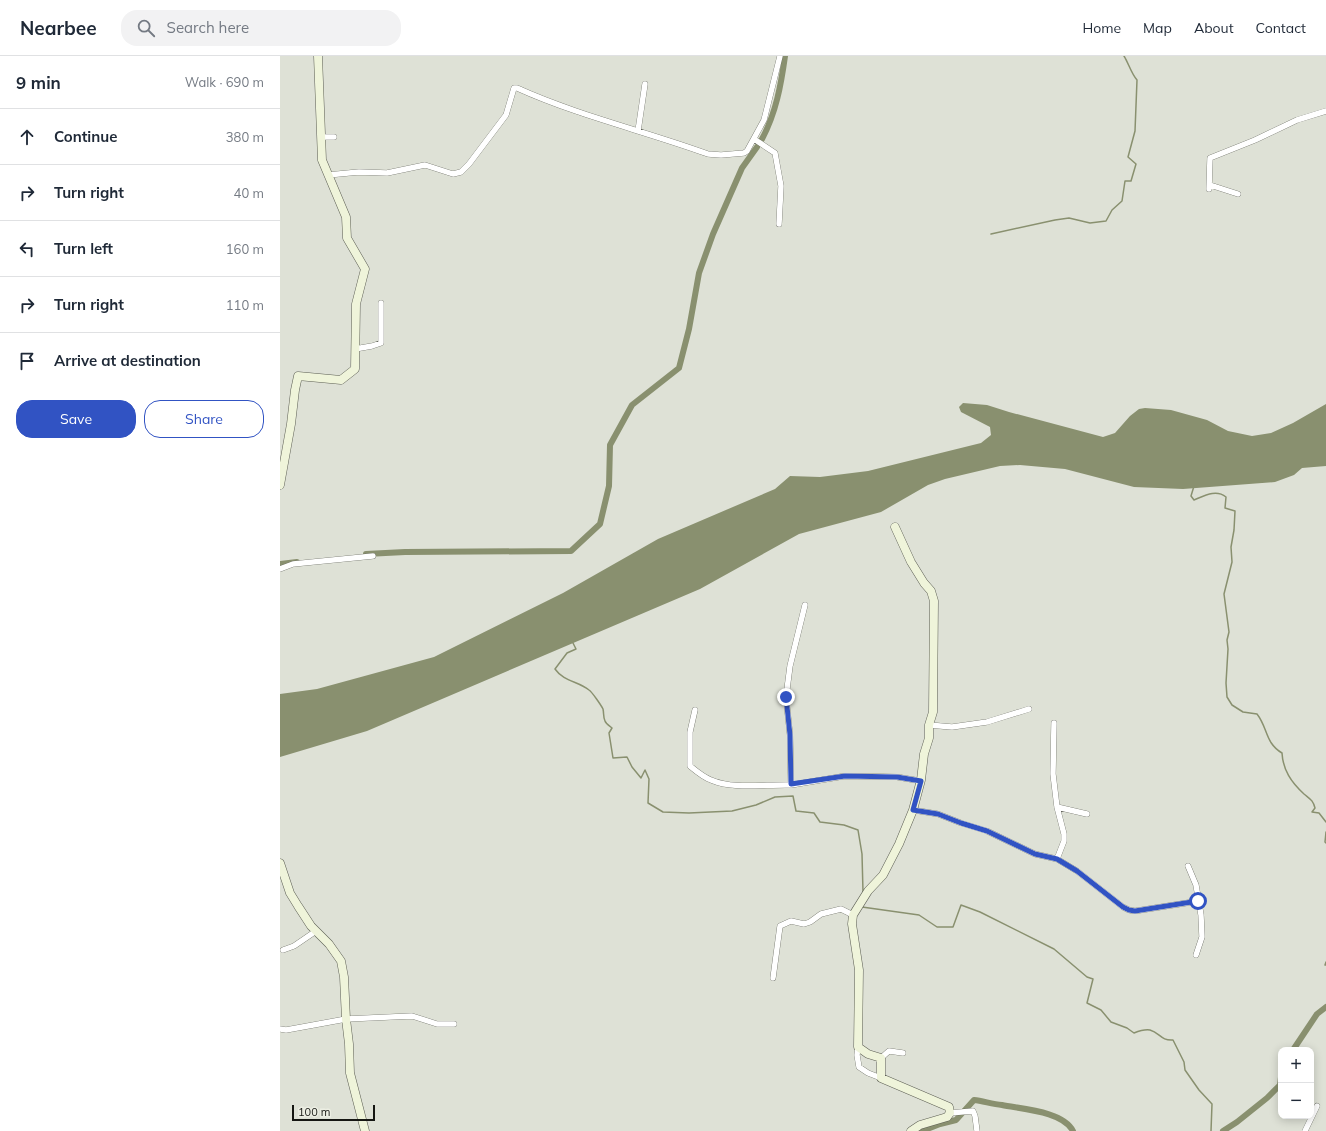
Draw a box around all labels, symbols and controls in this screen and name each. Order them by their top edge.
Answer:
search box [121,10,401,46]
text: Nearbee [20,16,97,40]
icon: search [135,17,157,39]
text: Search here [167,18,249,37]
text: Home [1082,19,1121,37]
text: Map [1143,19,1172,37]
text: About [1194,19,1234,37]
text: Contact [1256,19,1306,37]
text: 9 min [16,72,61,93]
text: Walk · 690 m [185,74,264,90]
icon: ahead [16,126,38,148]
text: Continue [54,127,117,146]
text: 380 m [226,129,264,145]
icon: right [16,182,38,204]
text: Turn right [54,183,124,202]
text: 40 m [234,185,264,201]
icon: left [16,238,38,260]
text: Turn left [54,239,113,258]
text: 160 m [226,241,264,257]
icon: right [16,294,38,316]
text: Turn right [54,295,124,314]
text: 110 m [226,297,264,313]
icon: arrive [16,350,38,372]
text: Arrive at destination [54,351,201,370]
button: Save [16,400,136,438]
button: Share [144,400,264,438]
route end [777,688,795,706]
route start [1189,892,1207,910]
map controls [1278,1047,1314,1119]
button: + [1278,1047,1314,1083]
button: − [1278,1083,1314,1119]
scale bar [292,1103,375,1122]
text: 100 m [298,1105,330,1119]

